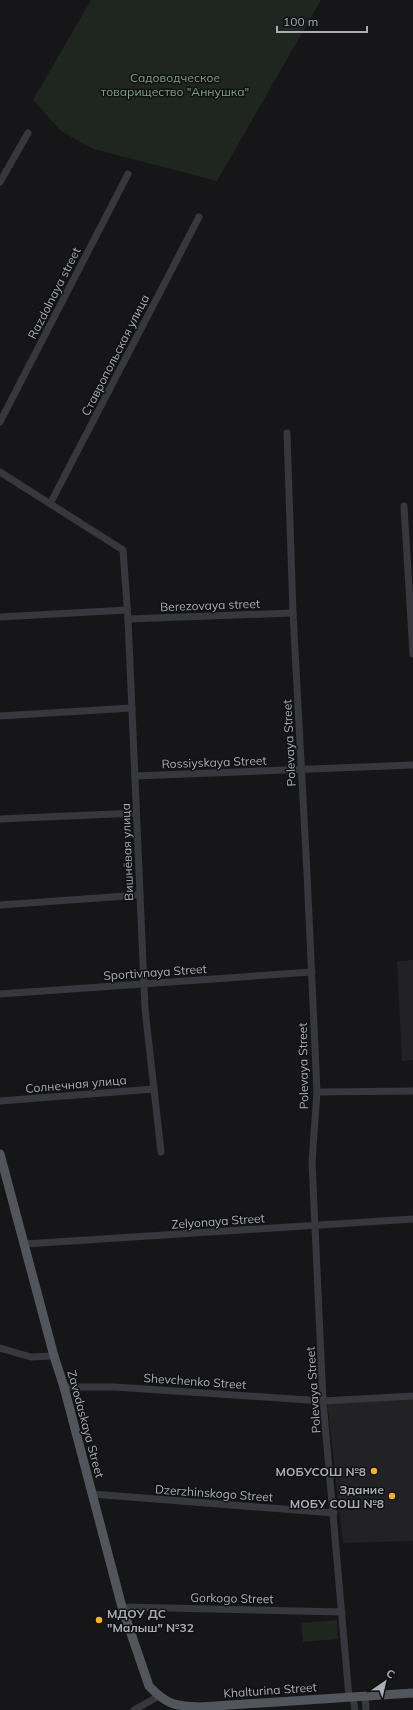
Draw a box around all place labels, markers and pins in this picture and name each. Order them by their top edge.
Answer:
place label: МОБУСОШ №8 [276,1464,366,1479]
marker: МОБУСОШ №8 [369,1466,379,1476]
place label: Здание МОБУ СОШ №8 [290,1482,384,1511]
marker: Здание МОБУ СОШ №8 [387,1491,397,1501]
place label: МДОУ ДС "Малыш" №32 [107,1606,194,1635]
marker: МДОУ ДС "Малыш" №32 [94,1615,104,1625]

